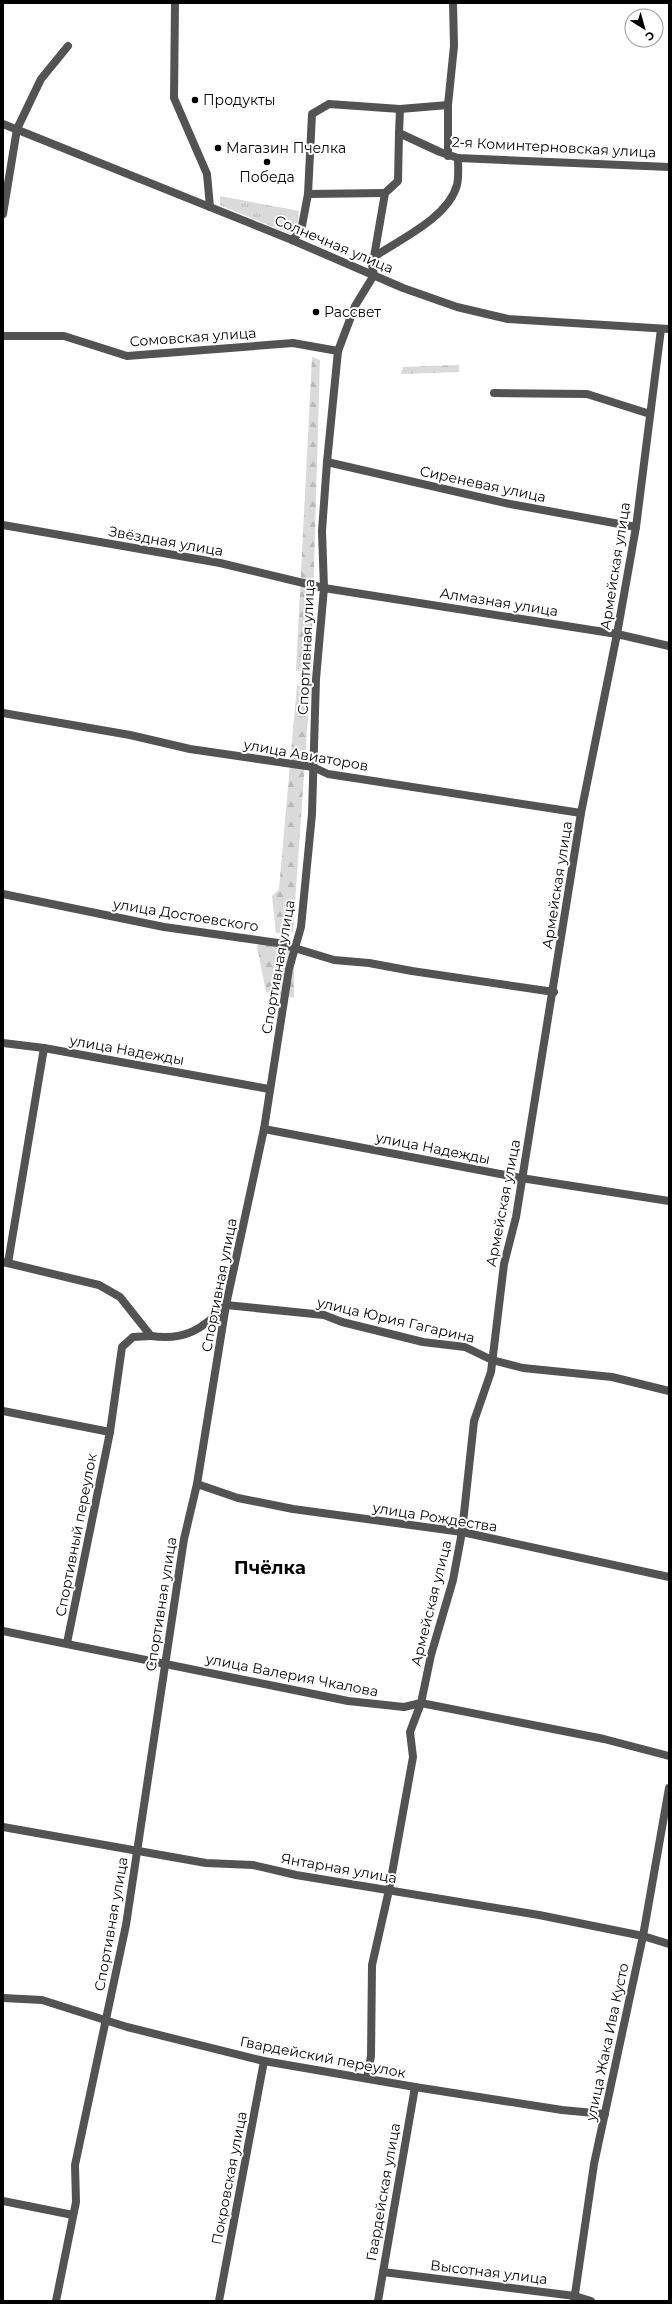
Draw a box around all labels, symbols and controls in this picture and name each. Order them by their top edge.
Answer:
north arrow [624,8,664,48]
text: С [643,28,657,44]
place label: Продукты [203,91,276,109]
marker: Продукты [190,95,200,105]
street label: 2-я Коминтерновская улица [451,133,657,161]
place label: Магазин Пчелка [226,139,346,157]
marker: Магазин Пчелка [213,143,223,153]
marker: Победа [262,157,272,167]
place label: Победа [239,168,295,186]
street label: Солнечная улица [272,211,396,277]
place label: Рассвет [324,303,381,321]
marker: Рассвет [311,307,321,317]
street label: Сомовская улица [129,324,257,350]
street label: Сиреневая улица [418,462,548,506]
street label: Армейская улица [596,501,634,631]
street label: Звёздная улица [107,522,225,560]
street label: Спортивная улица [293,579,319,715]
street label: Алмазная улица [439,584,559,620]
street label: улица Авиаторов [241,735,370,775]
street label: Армейская улица [538,820,576,950]
street label: улица Достоевского [111,894,260,935]
street label: Спортивная улица [257,899,299,1035]
street label: улица Надежды [67,1031,186,1069]
street label: улица Надежды [373,1128,492,1168]
street label: Армейская улица [482,1138,524,1268]
street label: Спортивная улица [197,1217,241,1353]
street label: улица Юрия Гагарина [314,1293,477,1347]
street label: Спортивный переулок [51,1452,101,1618]
street label: улица Рождества [370,1498,499,1536]
street label: Спортивная улица [141,1535,181,1673]
street label: Армейская улица [407,1538,455,1668]
district label: Пчёлка [234,1557,306,1579]
street label: улица Валерия Чкалова [203,1649,380,1701]
street label: Янтарная улица [280,1849,398,1887]
street label: Спортивная улица [90,1856,132,1992]
street label: улица Жака Ива Кусто [581,1961,633,2124]
street label: Гвардейский переулок [239,2032,407,2082]
street label: Покровская улица [207,2110,251,2246]
street label: Гвардейская улица [362,2122,404,2262]
street label: Высотная улица [429,2256,549,2288]

